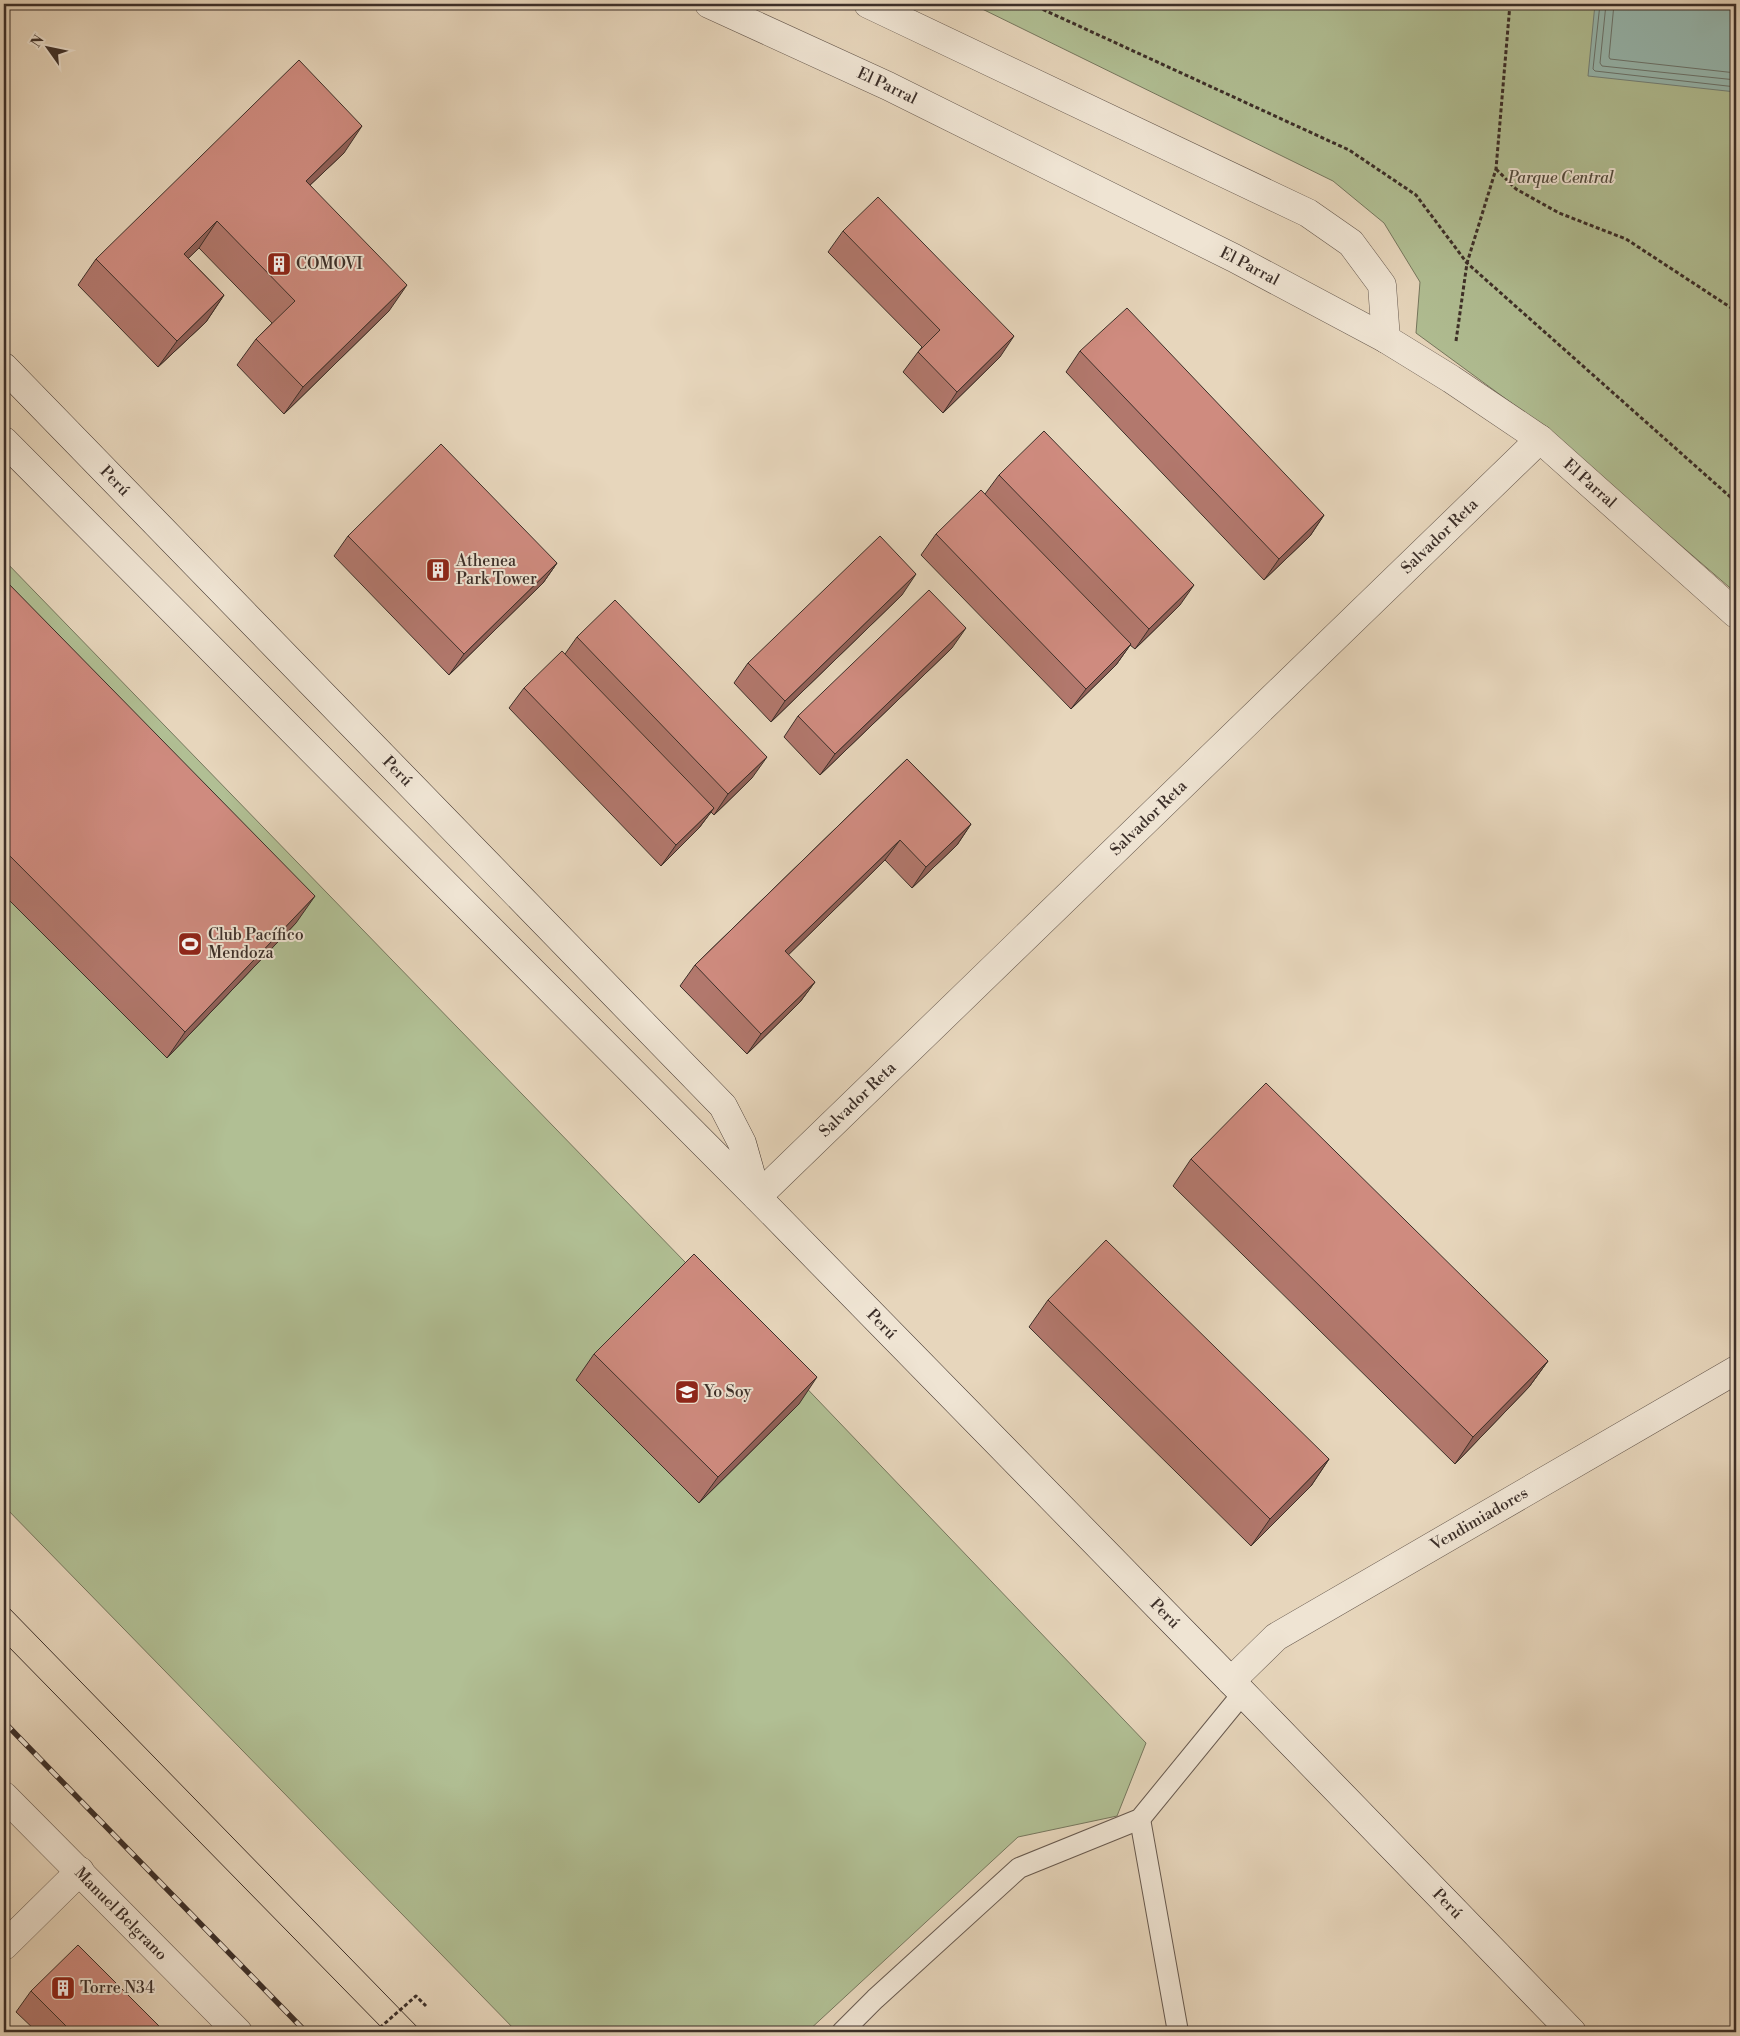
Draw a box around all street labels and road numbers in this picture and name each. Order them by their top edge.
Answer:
street label: El Parral [854,63,921,109]
street label: El Parral [1217,243,1283,290]
street label: El Parral [1559,455,1621,513]
street label: Perú [96,462,134,500]
street label: Salvador Reta [1397,494,1483,578]
street label: Perú [378,752,417,791]
street label: Salvador Reta [1106,775,1192,860]
street label: Salvador Reta [815,1057,901,1141]
street label: Perú [862,1305,901,1343]
street label: Vendimiadores [1426,1483,1532,1556]
street label: Perú [1146,1594,1184,1633]
street label: Manuel Belgrano [70,1863,171,1965]
street label: Perú [1428,1884,1467,1923]

